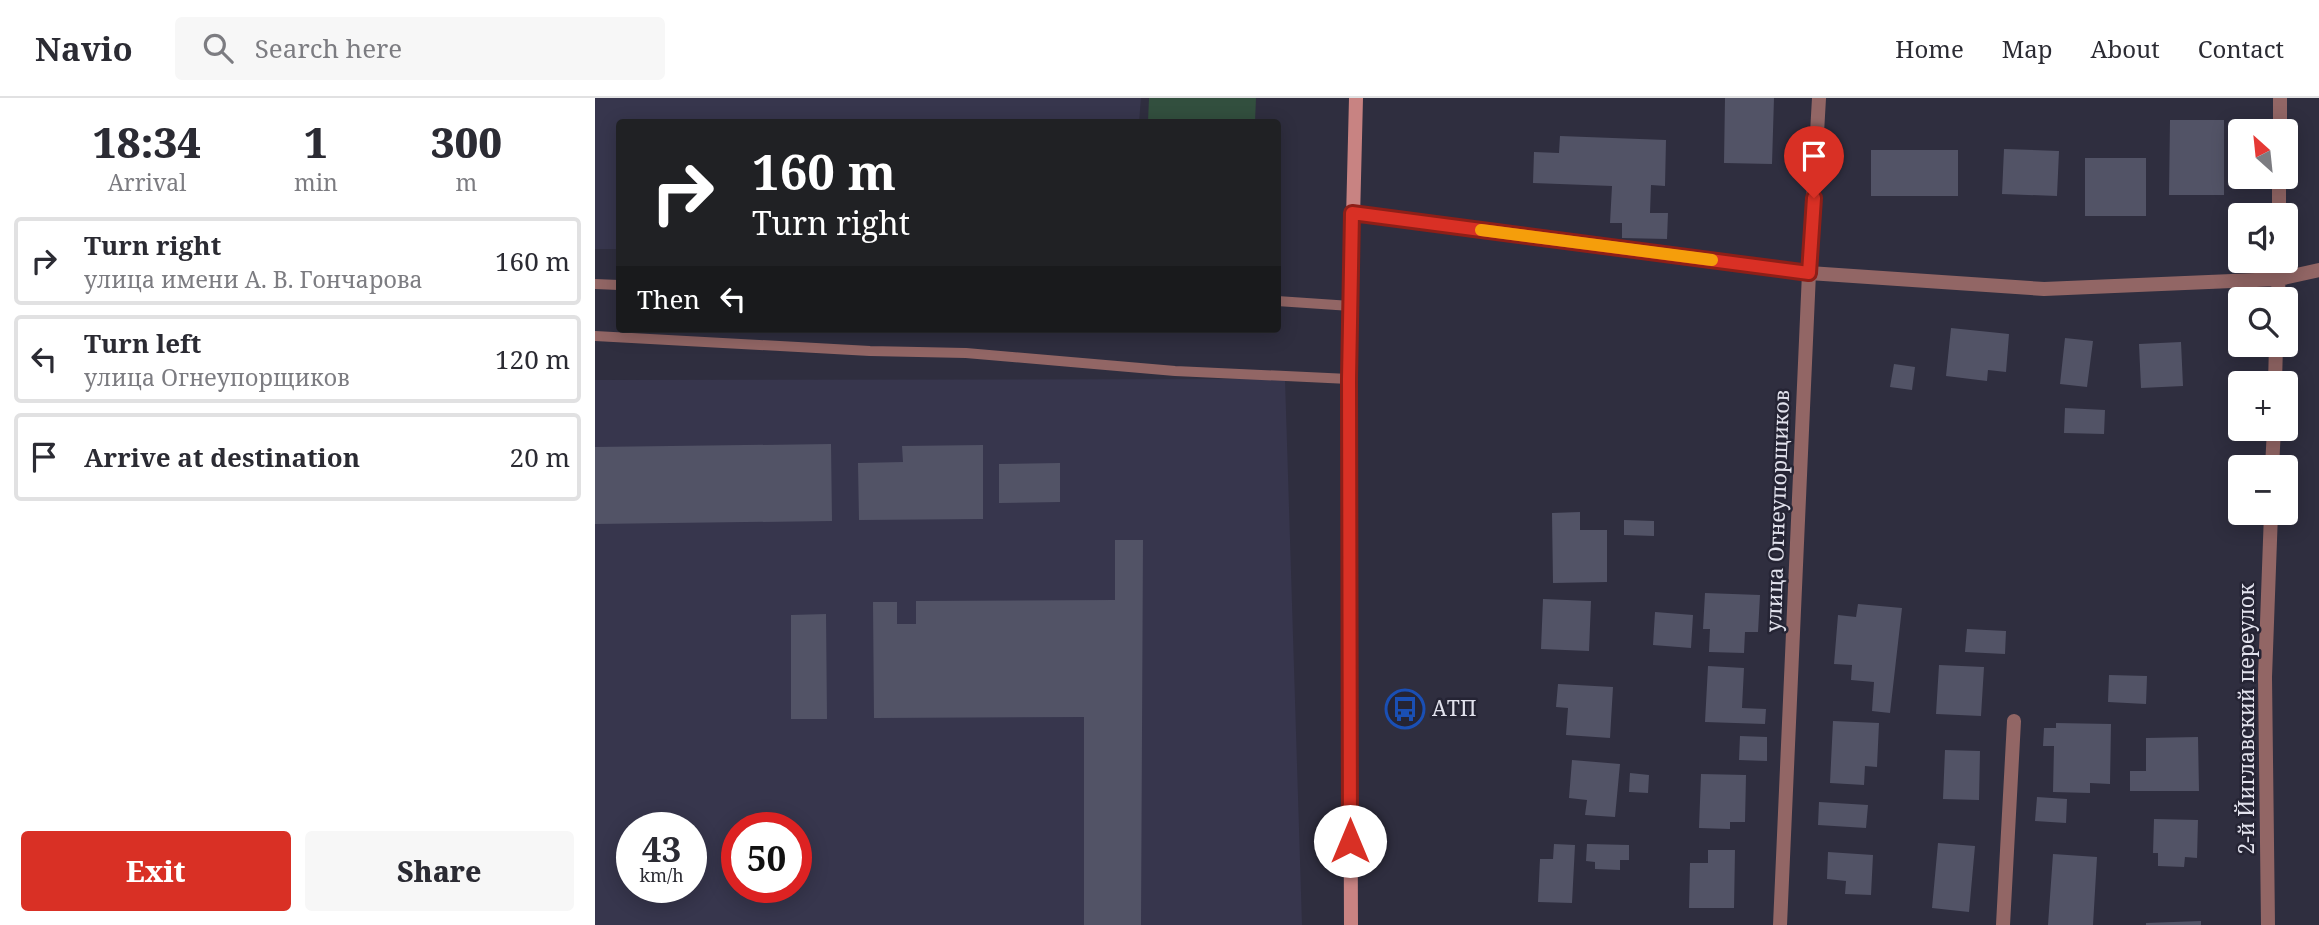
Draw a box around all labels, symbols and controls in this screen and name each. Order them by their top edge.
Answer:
search box [175,17,665,80]
text: Navio [35,26,133,71]
icon: search [199,29,237,67]
text: Search here [255,30,402,66]
text: Home [1895,32,1964,65]
text: Map [2002,32,2053,65]
text: About [2091,32,2160,65]
text: Contact [2198,32,2284,65]
text: 18:34 [93,113,201,170]
text: 1 [304,113,328,170]
text: 300 [431,113,502,170]
north arrow [2228,119,2298,189]
map controls [2228,119,2298,525]
pin [1784,126,1844,198]
icon: arrive [1795,137,1833,175]
text: 160 m [752,138,896,204]
icon: right [637,147,728,238]
text: Arrival [108,166,186,198]
text: min [294,166,338,198]
text: m [456,166,477,198]
text: Turn right [752,201,910,244]
button: sound [2228,203,2298,273]
text: Turn right [84,227,221,263]
icon: right [25,242,63,280]
text: 160 m [495,243,570,279]
text: улица имени А. В. Гончарова [84,263,423,295]
icon: left [714,280,752,318]
text: Then [637,281,700,317]
button: search [2228,287,2298,357]
text: Turn left [84,325,201,361]
icon: left [25,340,63,378]
text: 120 m [495,341,570,377]
text: улица Огнеупорщиков [84,361,350,393]
button: + [2228,371,2298,441]
street label: улица Огнеупорщиков [1759,389,1795,633]
icon: arrive [25,438,63,476]
text: Arrive at destination [84,439,360,475]
text: 20 m [510,439,570,475]
button: − [2228,455,2298,525]
street label: 2-й Йиглавский переулок [2232,583,2260,855]
bus stop icon: АТП [1384,688,1426,730]
place label: АТП [1432,694,1476,722]
position arrow [1313,804,1387,878]
speed limit sign: 50 [721,812,812,903]
text: 43 [642,825,681,872]
button: Exit [21,831,291,911]
button: Share [305,831,574,911]
text: km/h [639,863,684,887]

